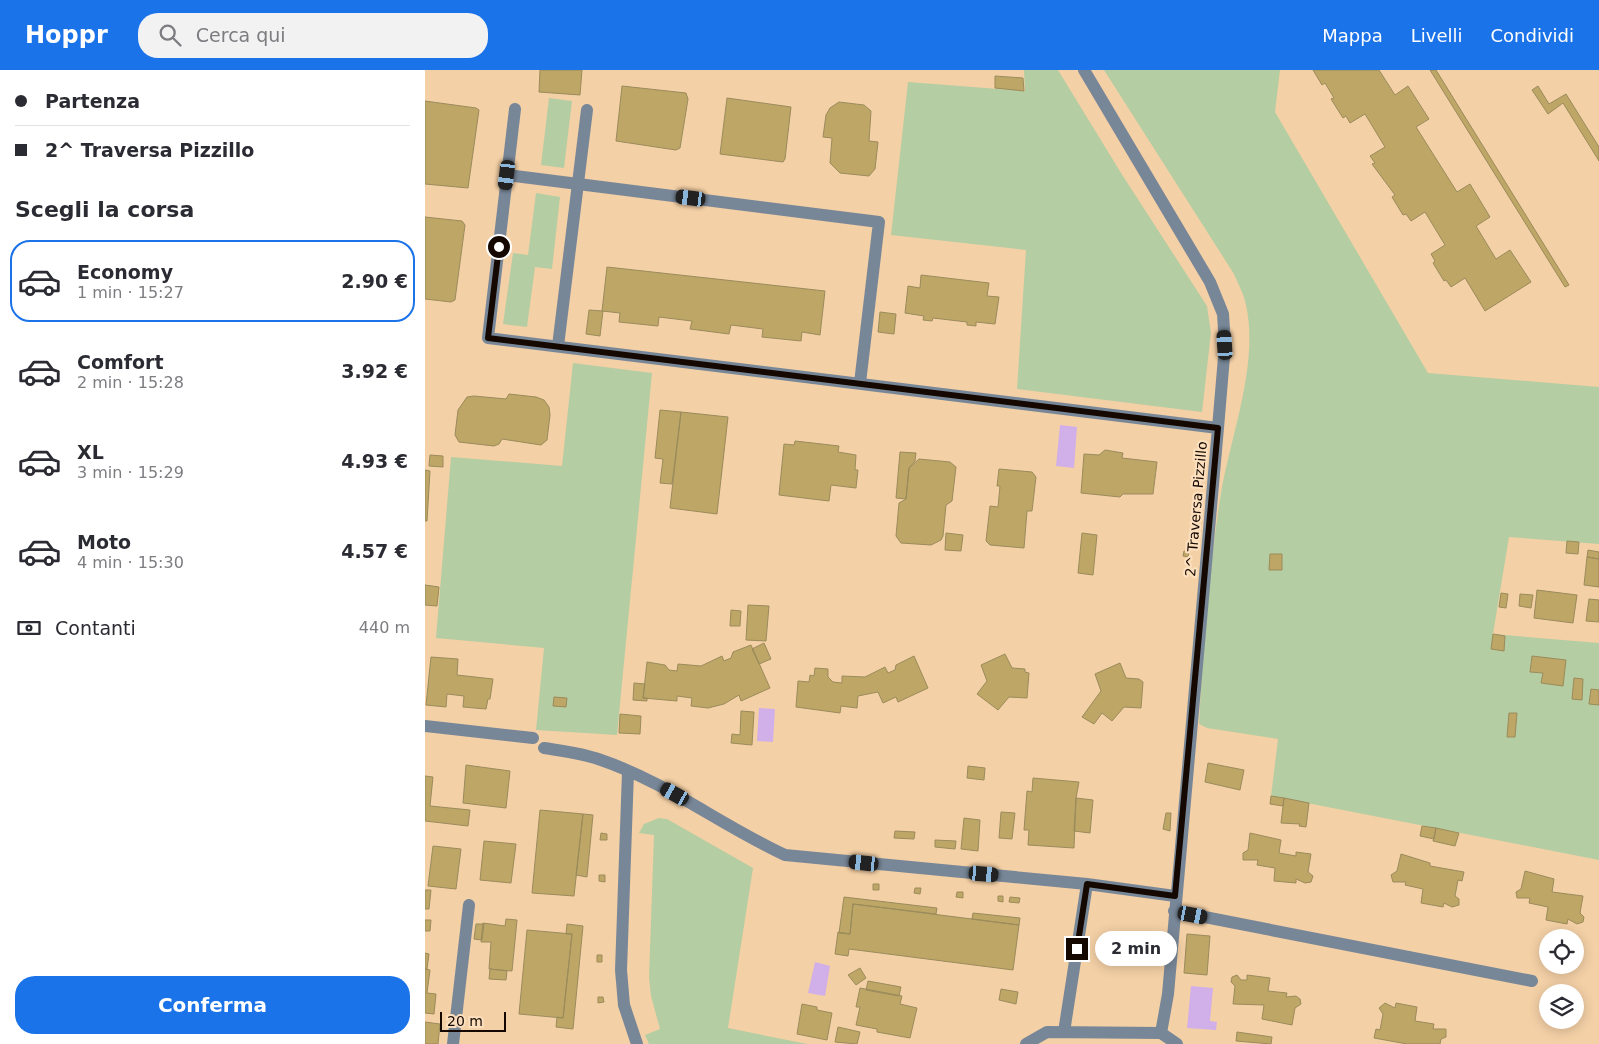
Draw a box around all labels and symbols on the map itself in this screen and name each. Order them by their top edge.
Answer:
car [497,159,516,191]
car [675,189,706,207]
route start [488,236,510,258]
car [1216,330,1233,360]
street label: 2^ Traversa Pizzillo [1182,441,1210,577]
car [658,780,691,808]
car [848,854,879,872]
car [968,865,999,883]
car [1176,905,1209,925]
callout: 2 min [1095,932,1177,966]
route end [1066,938,1088,960]
scale bar [440,1009,506,1032]

